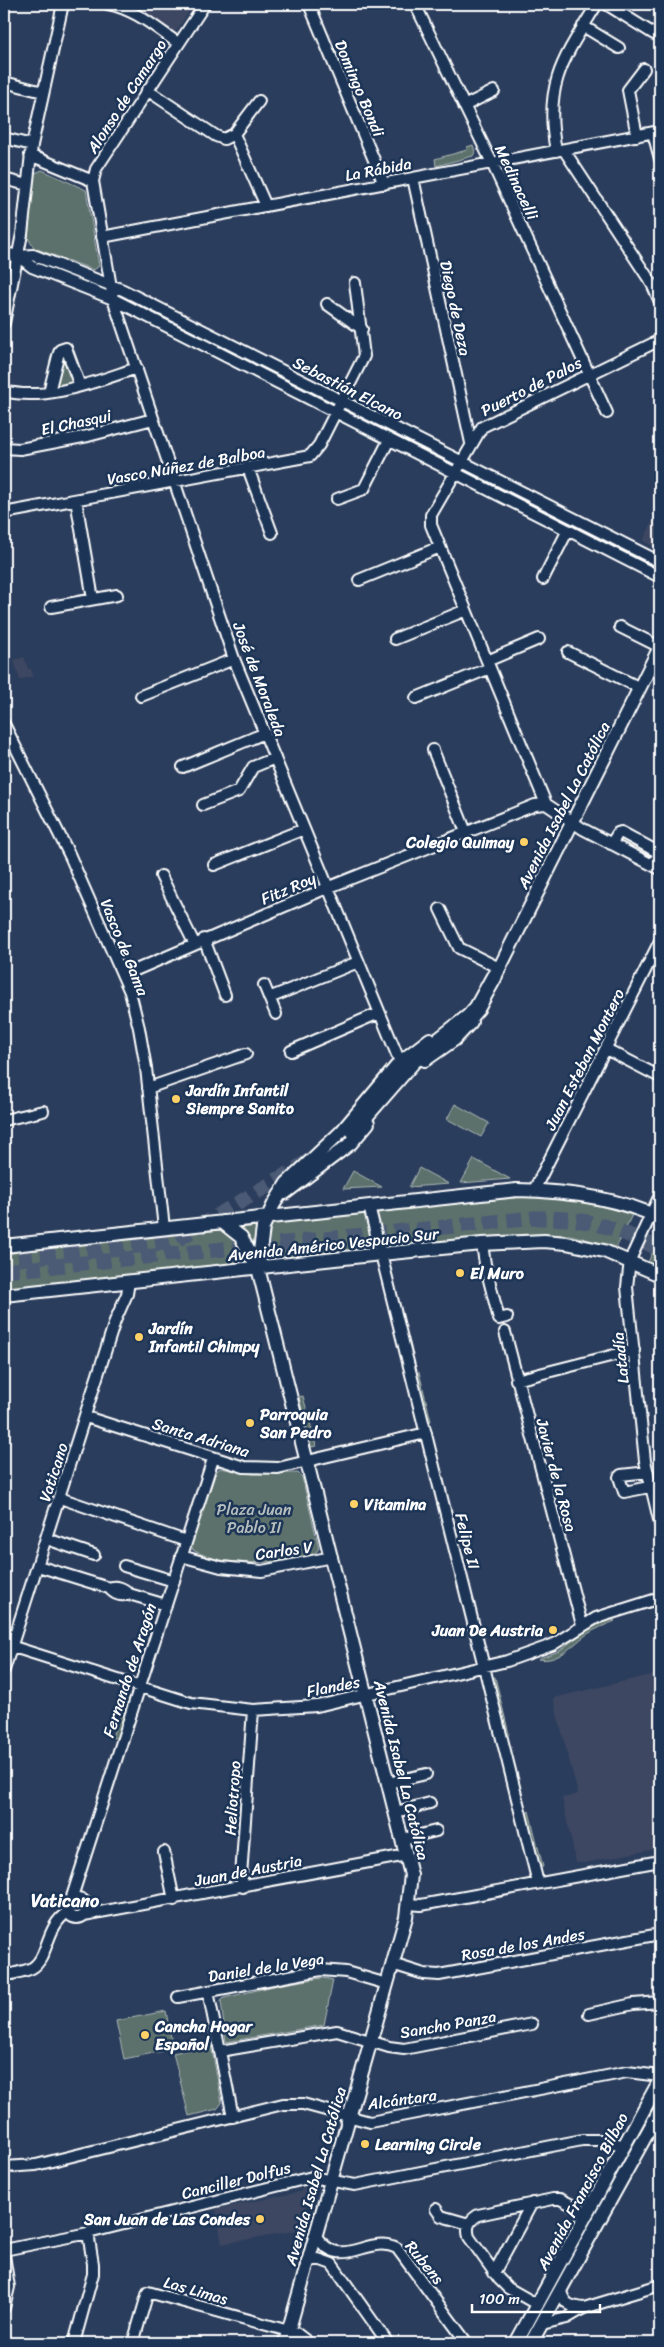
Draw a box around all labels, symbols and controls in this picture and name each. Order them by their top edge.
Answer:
street label: Alonso de Camargo [78,33,175,160]
street label: Domingo Bondi [326,35,393,142]
street label: Medinacelli [486,140,547,225]
street label: La Rábida [342,149,414,190]
street label: Diego de Deza [431,258,480,358]
street label: Sebastián Elcano [288,348,408,429]
street label: Puerto de Palos [475,348,588,424]
street label: El Chasqui [38,401,115,444]
street label: Vasco Núñez de Balboa [105,437,267,494]
street label: José de Moraleda [224,617,295,741]
street label: Avenida Isabel La Católica [508,716,618,895]
place label: Colegio Quimay [405,828,515,857]
marker: Colegio Quimay [518,836,530,848]
street label: Fitz Roy [256,863,321,913]
street label: Vasco de Gama [92,894,158,1001]
street label: Juan Esteban Montero [536,983,633,1136]
place label: Jardín Infantil Siempre Sanito [185,1076,294,1123]
marker: Jardín Infantil Siempre Sanito [170,1093,182,1105]
street label: Avenida Américo Vespucio Sur [225,1219,441,1270]
place label: El Muro [470,1259,525,1288]
marker: El Muro [454,1267,466,1279]
place label: Jardín Infantil Chimpy [148,1314,260,1361]
marker: Jardín Infantil Chimpy [133,1331,145,1343]
street label: Latadía [603,1331,638,1385]
place label: Parroquia San Pedro [259,1400,331,1447]
street label: Santa Adriana [149,1409,254,1466]
street label: Javier de la Rosa [527,1414,586,1535]
marker: Parroquia San Pedro [244,1417,256,1429]
street label: Vaticano [30,1439,77,1505]
place label: Vitamina [364,1490,426,1519]
park label: Plaza Juan Pablo II [217,1495,292,1542]
marker: Vitamina [348,1498,360,1510]
street label: Felipe II [446,1510,489,1573]
street label: Carlos V [254,1532,315,1569]
street label: Fernando de Aragón [94,1599,165,1741]
place label: Juan De Austria [431,1616,544,1645]
marker: Juan De Austria [547,1624,559,1636]
street label: Flandes [304,1667,363,1706]
street label: Avenida Isabel La Católica [365,1676,438,1863]
street label: Heliotropo [215,1760,250,1836]
street label: Juan de Austria [191,1846,304,1895]
district label: Vaticano [31,1885,100,1917]
street label: Rosa de los Andes [459,1919,588,1970]
street label: Daniel de la Vega [206,1944,326,1991]
street label: Sancho Panza [398,2002,499,2047]
place label: Cancha Hogar Español [154,2012,254,2059]
marker: Cancha Hogar Español [139,2029,151,2041]
street label: Alcántara [365,2080,439,2119]
street label: Avenida Isabel La Católica [276,2083,355,2270]
street label: Avenida Francisco Bilbao [528,2107,636,2276]
place label: Learning Circle [375,2130,482,2159]
marker: Learning Circle [359,2138,371,2150]
street label: Canciller Dolfus [178,2153,295,2208]
place label: San Juan de Las Condes [83,2205,251,2234]
marker: San Juan de Las Condes [254,2213,266,2225]
street label: Rubens [397,2234,452,2291]
street label: Las Limas [160,2267,232,2314]
scale bar [472,2282,599,2314]
text: 100 m [479,2286,520,2312]

